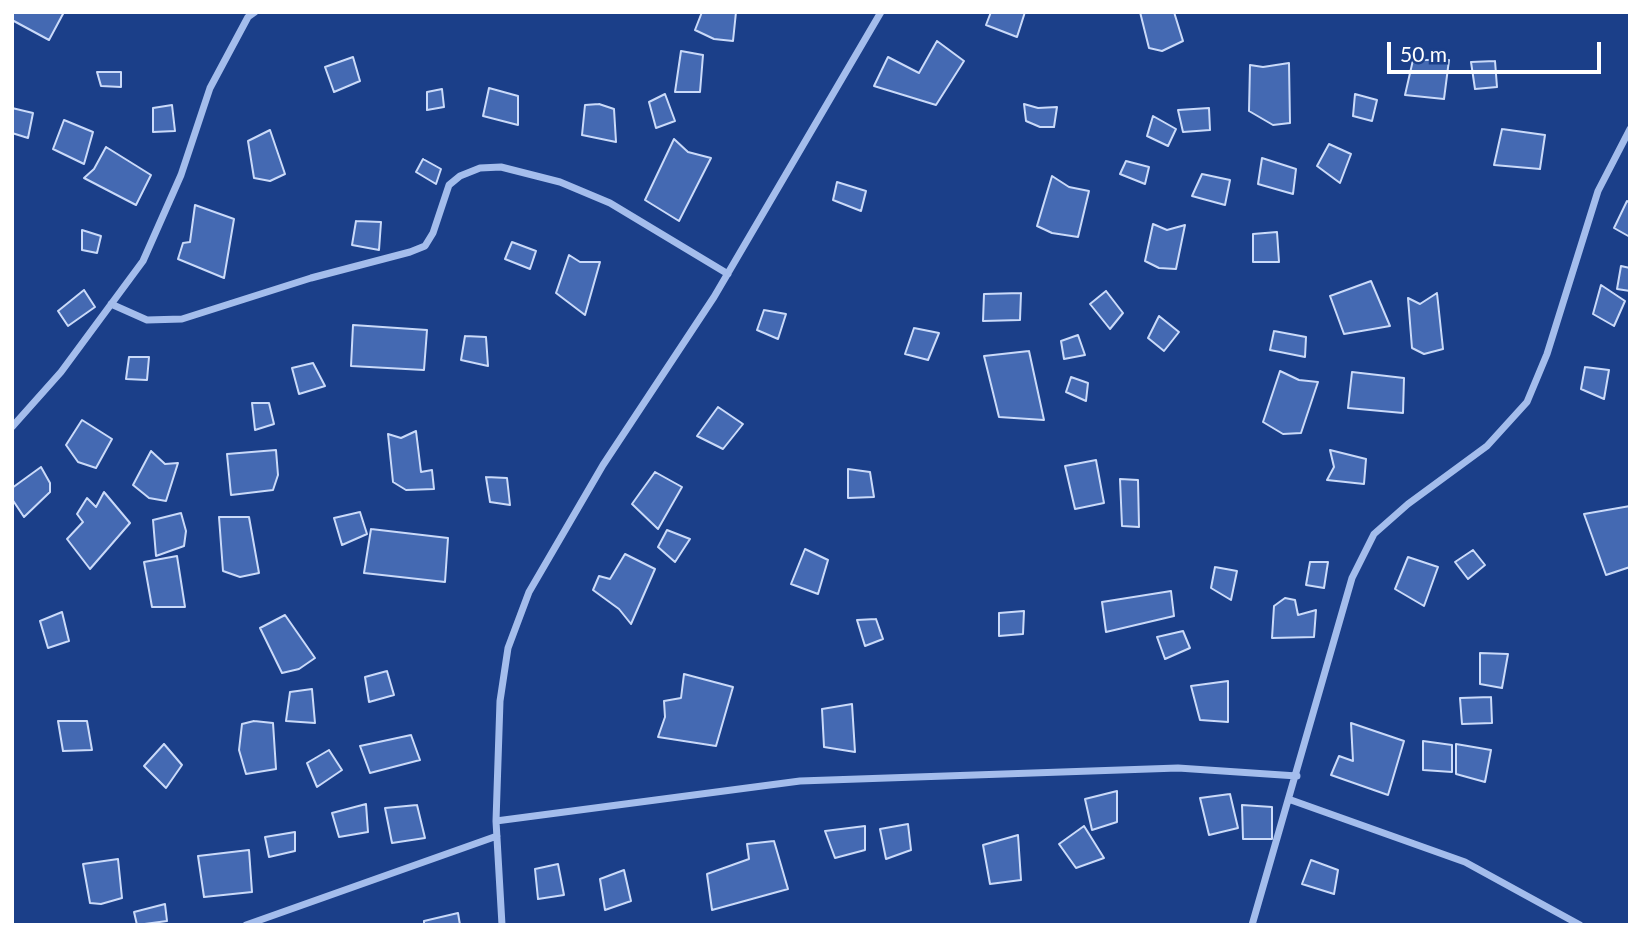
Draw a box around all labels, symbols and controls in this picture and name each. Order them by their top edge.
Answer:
scale bar [1390,28,1604,72]
text: 50 m [1400,41,1447,66]

